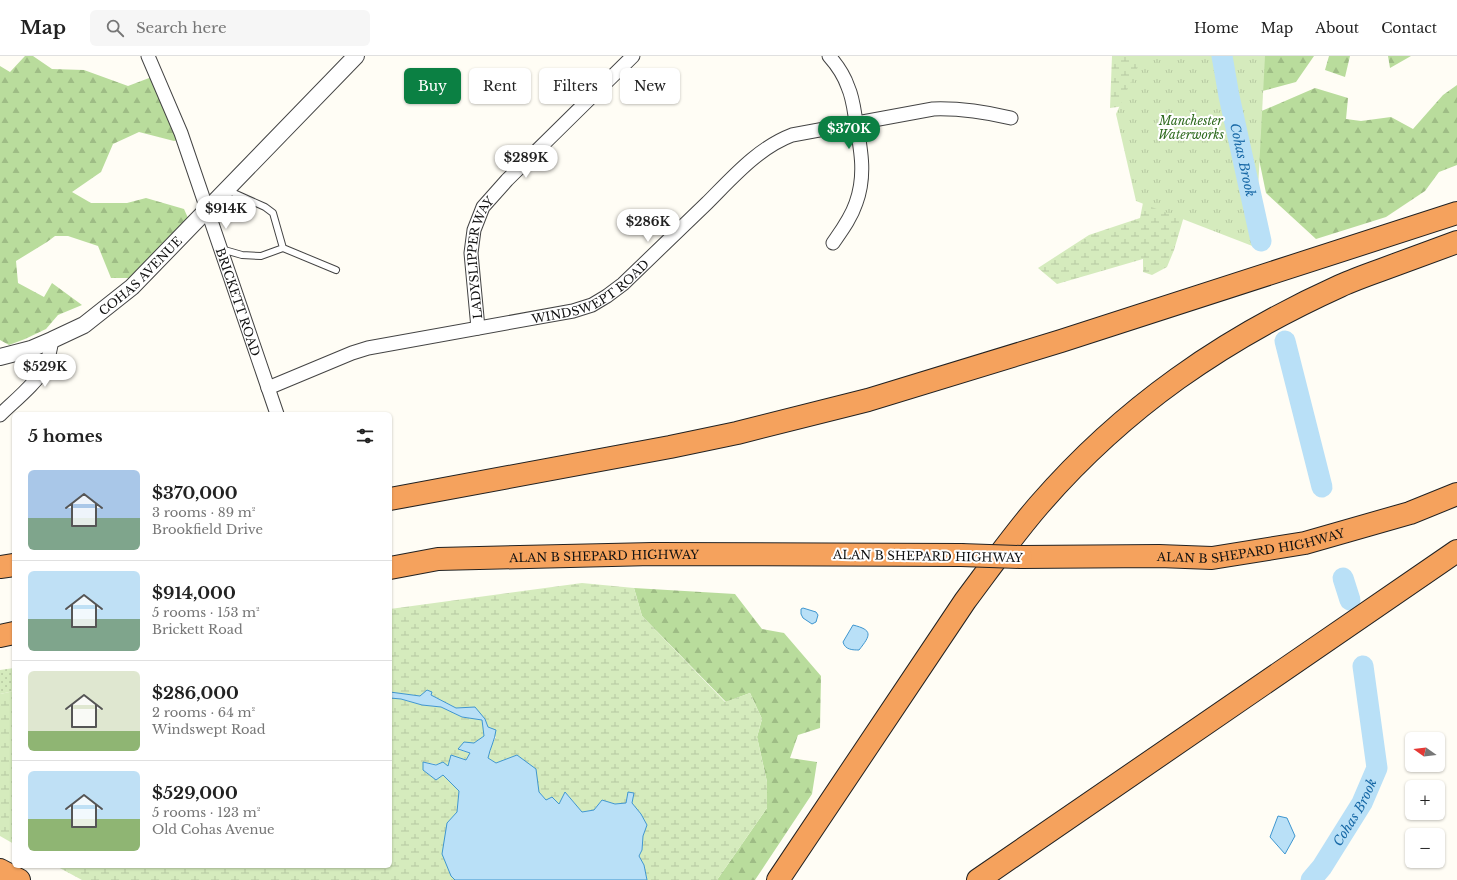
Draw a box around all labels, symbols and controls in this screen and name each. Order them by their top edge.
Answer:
search box [90,10,370,46]
text: Map [20,16,66,39]
icon: search [104,17,126,39]
text: Search here [136,18,227,37]
text: Home [1194,19,1239,37]
text: Map [1261,19,1293,37]
text: About [1315,19,1359,37]
text: Contact [1381,19,1437,37]
chip: Buy [404,68,461,104]
chip: Rent [469,68,531,104]
chip: Filters [539,68,612,104]
chip: New [620,68,680,104]
park label: Manchester Waterworks [1158,113,1224,142]
pin: $370K [821,116,877,150]
text: $370K [827,120,871,137]
water label: Cohas Brook [1227,121,1260,199]
pin: $289K [498,145,554,179]
text: $289K [504,149,548,166]
street label: LADYSLIPPER WAY [464,193,497,320]
pin: $914K [198,196,254,230]
text: $914K [205,200,247,217]
pin: $286K [620,209,676,243]
text: $286K [626,213,670,230]
street label: COHAS AVENUE [96,233,185,318]
street label: BRICKETT ROAD [213,245,264,358]
street label: WINDSWEPT ROAD [529,256,652,326]
pin: $529K [17,354,73,388]
text: $529K [23,358,67,375]
icon: filters [354,425,376,447]
text: 5 homes [28,426,103,447]
text: $370,000 [152,483,238,504]
icon: home [60,486,108,534]
text: 3 rooms · 89 m² [152,504,255,521]
text: Brookfield Drive [152,521,263,538]
street label: ALAN B SHEPARD HIGHWAY [1156,525,1347,566]
street label: ALAN B SHEPARD HIGHWAY [508,546,699,565]
street label: ALAN B SHEPARD HIGHWAY [832,547,1023,565]
text: $914,000 [152,583,236,604]
icon: home [60,587,108,635]
text: 5 rooms · 153 m² [152,604,260,621]
text: Brickett Road [152,621,243,638]
text: $286,000 [152,683,239,704]
icon: home [60,687,108,735]
text: 2 rooms · 64 m² [152,704,255,721]
text: Windswept Road [152,721,266,738]
north arrow [1405,732,1445,772]
map controls [1405,732,1445,868]
water label: Cohas Brook [1329,775,1380,849]
button: + [1405,780,1445,820]
text: $529,000 [152,783,238,804]
icon: home [60,787,108,835]
text: 5 rooms · 123 m² [152,804,260,821]
text: Old Cohas Avenue [152,821,275,838]
button: − [1405,828,1445,868]

